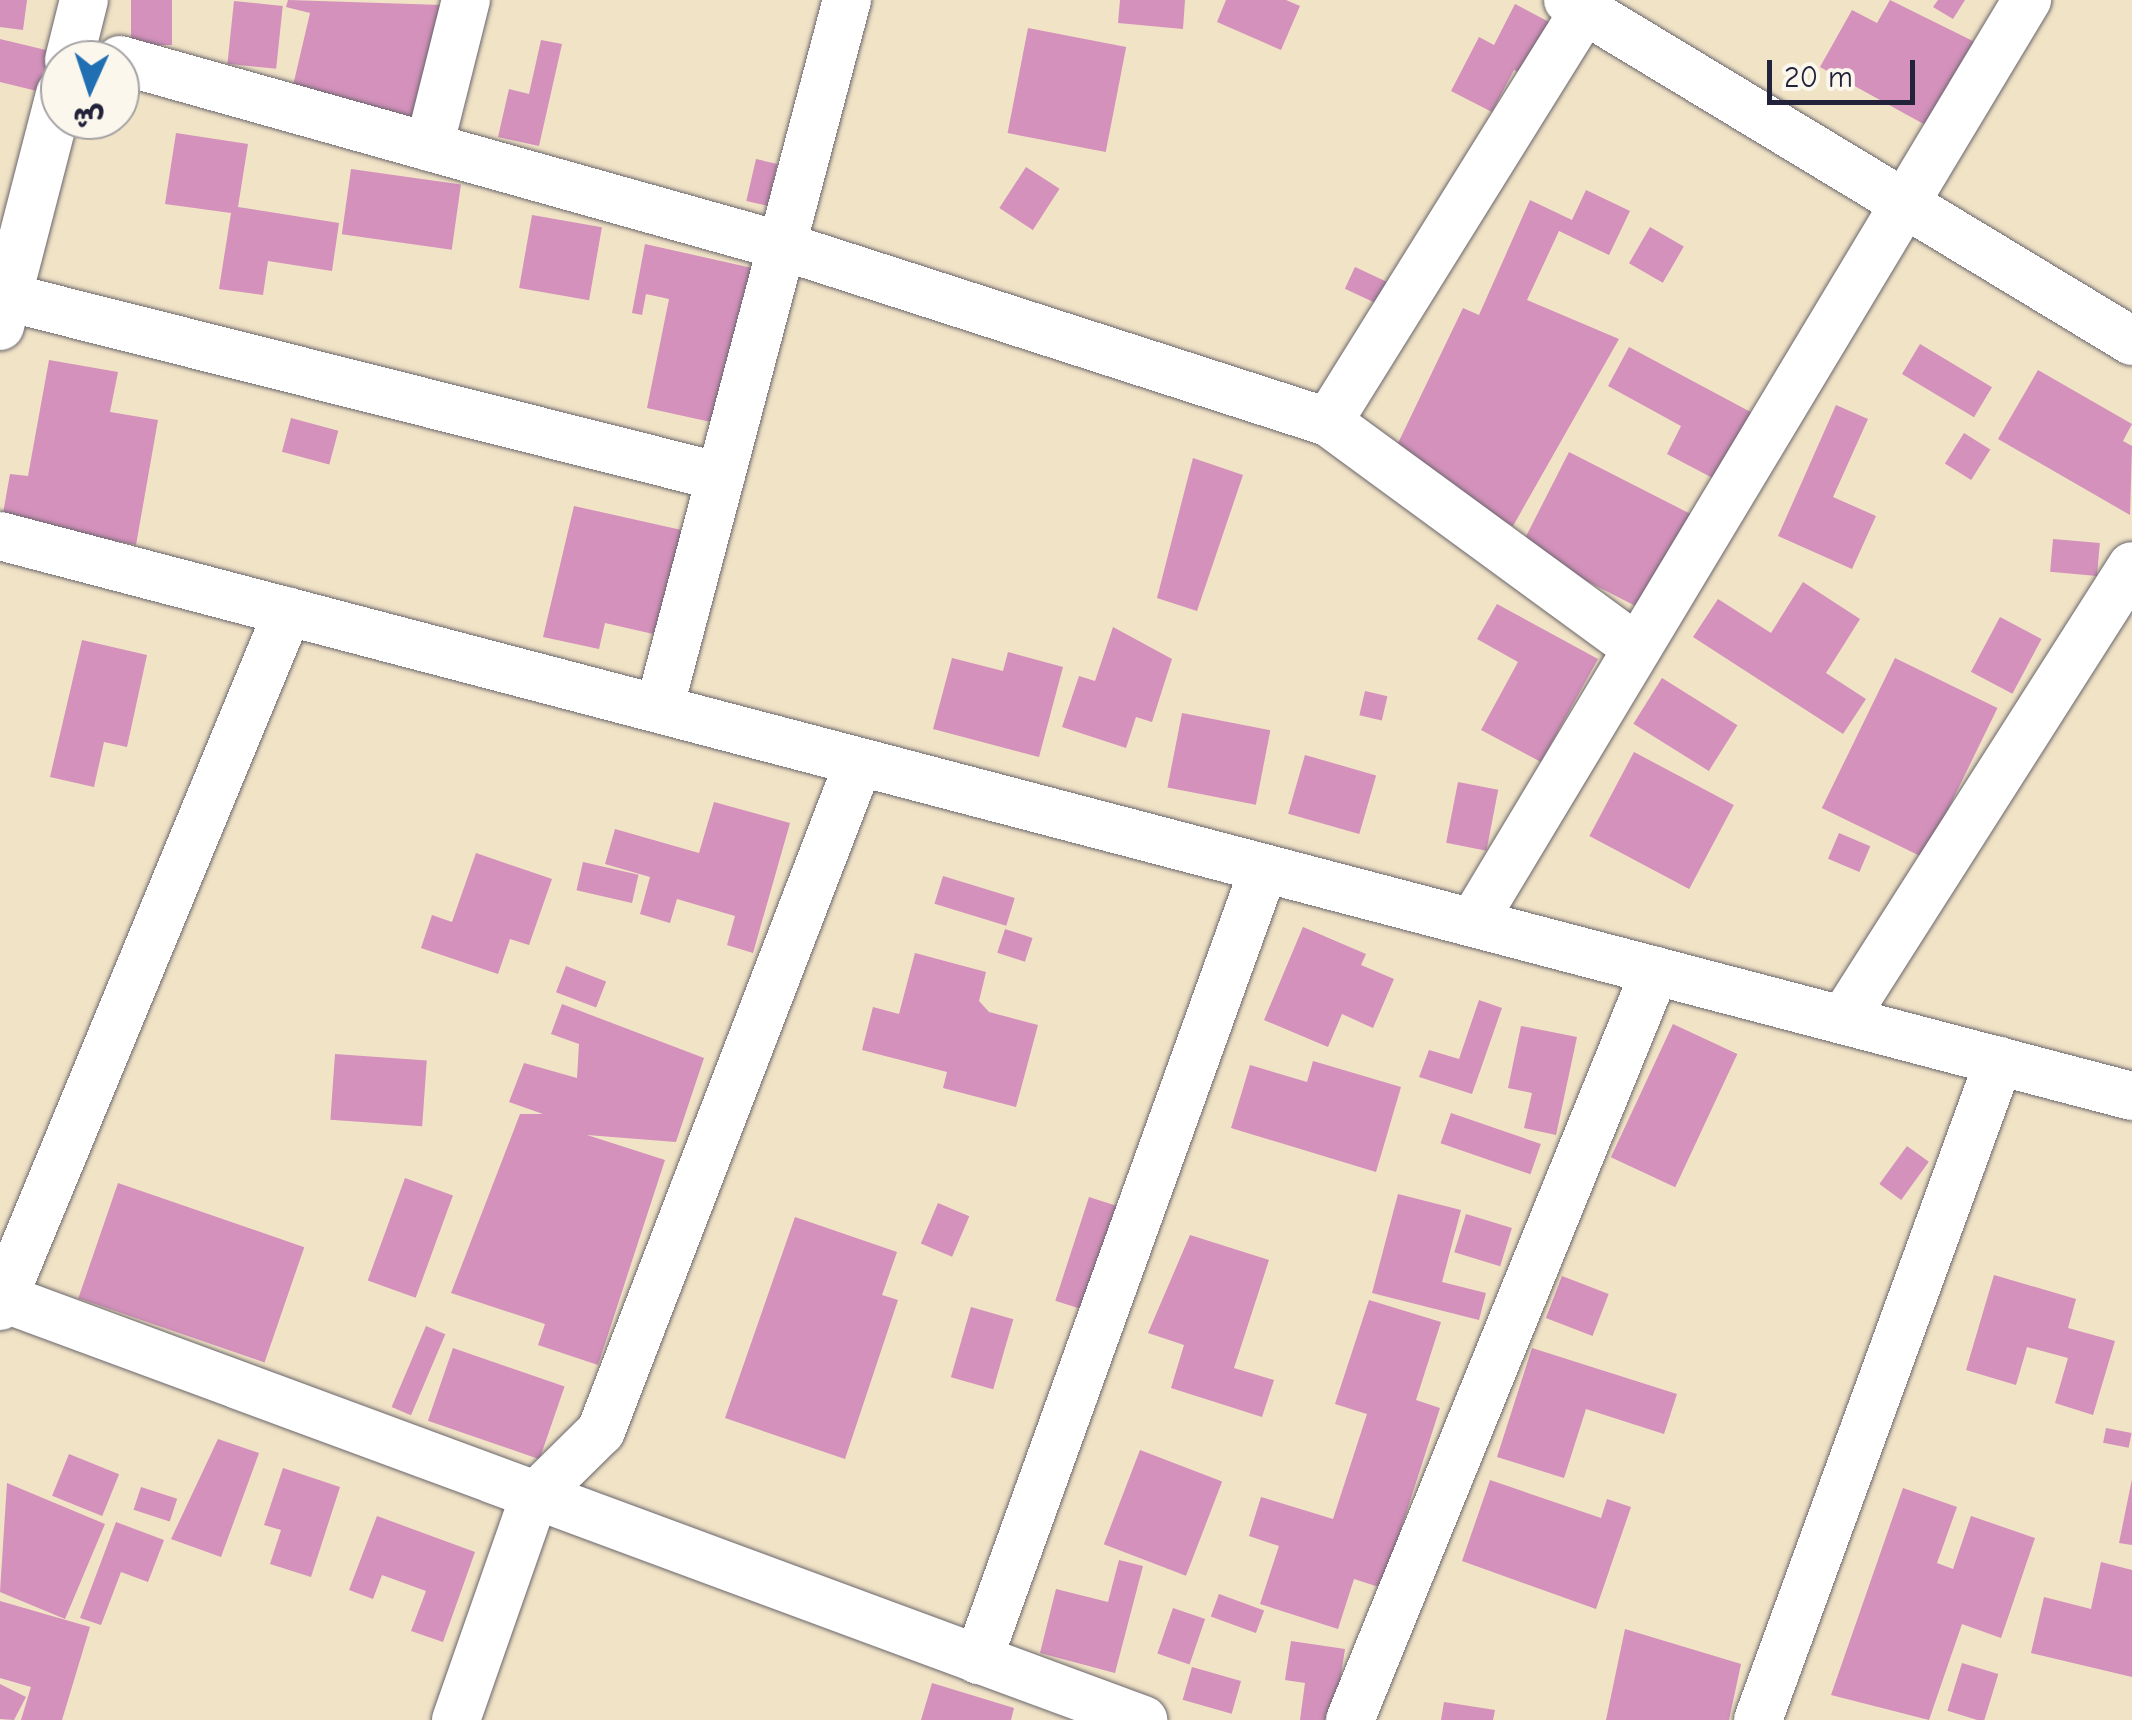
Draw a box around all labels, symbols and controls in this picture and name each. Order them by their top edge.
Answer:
north arrow [40,40,140,140]
scale bar [1772,40,1920,102]
text: 20 m [1784,60,1853,95]
text: ش [72,101,105,135]

